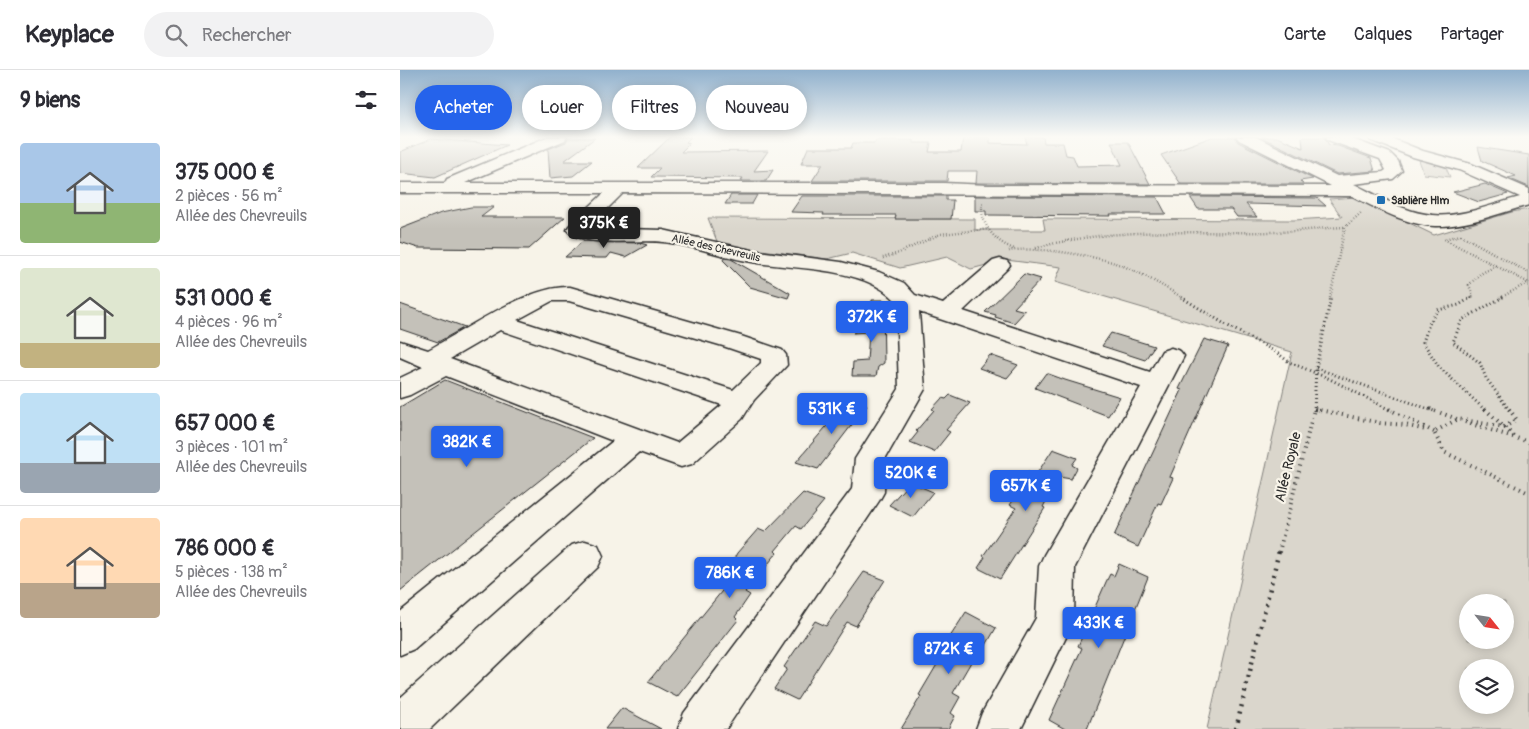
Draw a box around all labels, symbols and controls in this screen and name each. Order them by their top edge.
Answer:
search box [144,12,494,57]
text: Keyplace [25,20,114,49]
icon: search [162,21,190,49]
text: Rechercher [202,23,292,47]
text: Carte [1284,23,1326,46]
text: Calques [1354,23,1412,46]
text: Partager [1440,23,1504,46]
chip: Acheter [415,85,512,130]
chip: Louer [522,85,602,130]
chip: Filtres [612,85,696,130]
chip: Nouveau [706,85,807,130]
icon: filters [352,86,380,114]
text: 9 biens [20,87,80,114]
text: 375 000 € [175,159,275,186]
icon: home [60,163,120,223]
text: 2 pièces · 56 m² [175,186,283,206]
marker: Sablière Hlm [1375,194,1387,206]
place label: Sablière Hlm [1391,194,1449,207]
text: Allée des Chevreuils [175,206,307,226]
pin: 375K € [563,206,645,249]
text: 375K € [579,213,629,233]
street label: Allée des Chevreuils [670,231,762,265]
text: 531 000 € [175,285,272,312]
icon: home [60,288,120,348]
pin: 372K € [831,300,913,343]
text: 372K € [847,307,897,327]
text: 4 pièces · 96 m² [175,312,283,332]
text: Allée des Chevreuils [175,332,307,352]
pin: 531K € [791,392,873,435]
text: 531K € [808,399,856,419]
text: 657 000 € [175,410,276,437]
icon: home [60,413,120,473]
pin: 382K € [426,426,508,468]
street label: Allée Royale [1271,430,1305,504]
text: 382K € [442,432,492,452]
text: 3 pièces · 101 m² [175,437,288,457]
pin: 520K € [870,456,952,499]
text: Allée des Chevreuils [175,457,307,477]
text: 520K € [885,463,937,483]
pin: 657K € [985,470,1067,512]
text: 657K € [1001,476,1051,496]
text: 786 000 € [175,535,275,562]
icon: home [60,538,120,598]
pin: 786K € [689,556,771,599]
text: 5 pièces · 138 m² [175,562,288,582]
text: 786K € [705,563,755,583]
text: Allée des Chevreuils [175,582,307,602]
north arrow [1459,594,1514,649]
map controls [1459,594,1514,714]
pin: 433K € [1058,606,1140,649]
text: 433K € [1074,613,1124,633]
pin: 872K € [908,632,990,675]
text: 872K € [924,639,974,659]
button: layers [1459,659,1514,714]

